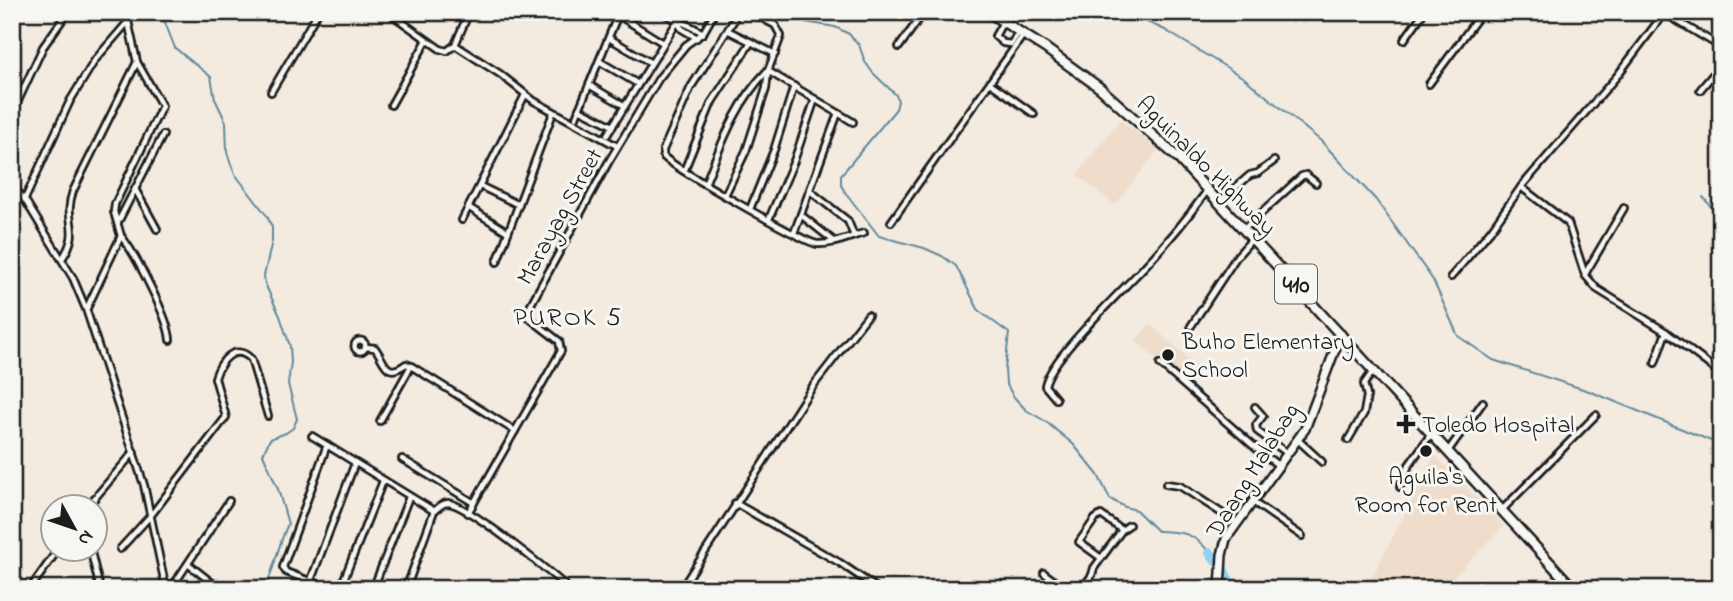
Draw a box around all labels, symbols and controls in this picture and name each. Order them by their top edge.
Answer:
street label: Aguinaldo Highway [1126,89,1283,246]
street label: Marayag Street [509,142,614,292]
road number: 410 [1275,264,1317,304]
district label: PUROK 5 [513,300,623,338]
place label: Buho Elementary School [1181,326,1354,389]
marker: Buho Elementary School [1160,347,1176,363]
street label: Daang Malabag [1198,397,1310,546]
place label: Toledo Hospital [1422,409,1574,444]
marker: Toledo Hospital [1396,414,1416,434]
marker: Aguila's Room for Rent [1418,443,1434,459]
place label: Aguila's Room for Rent [1355,461,1497,524]
north arrow [38,492,108,562]
text: N [71,524,100,551]

